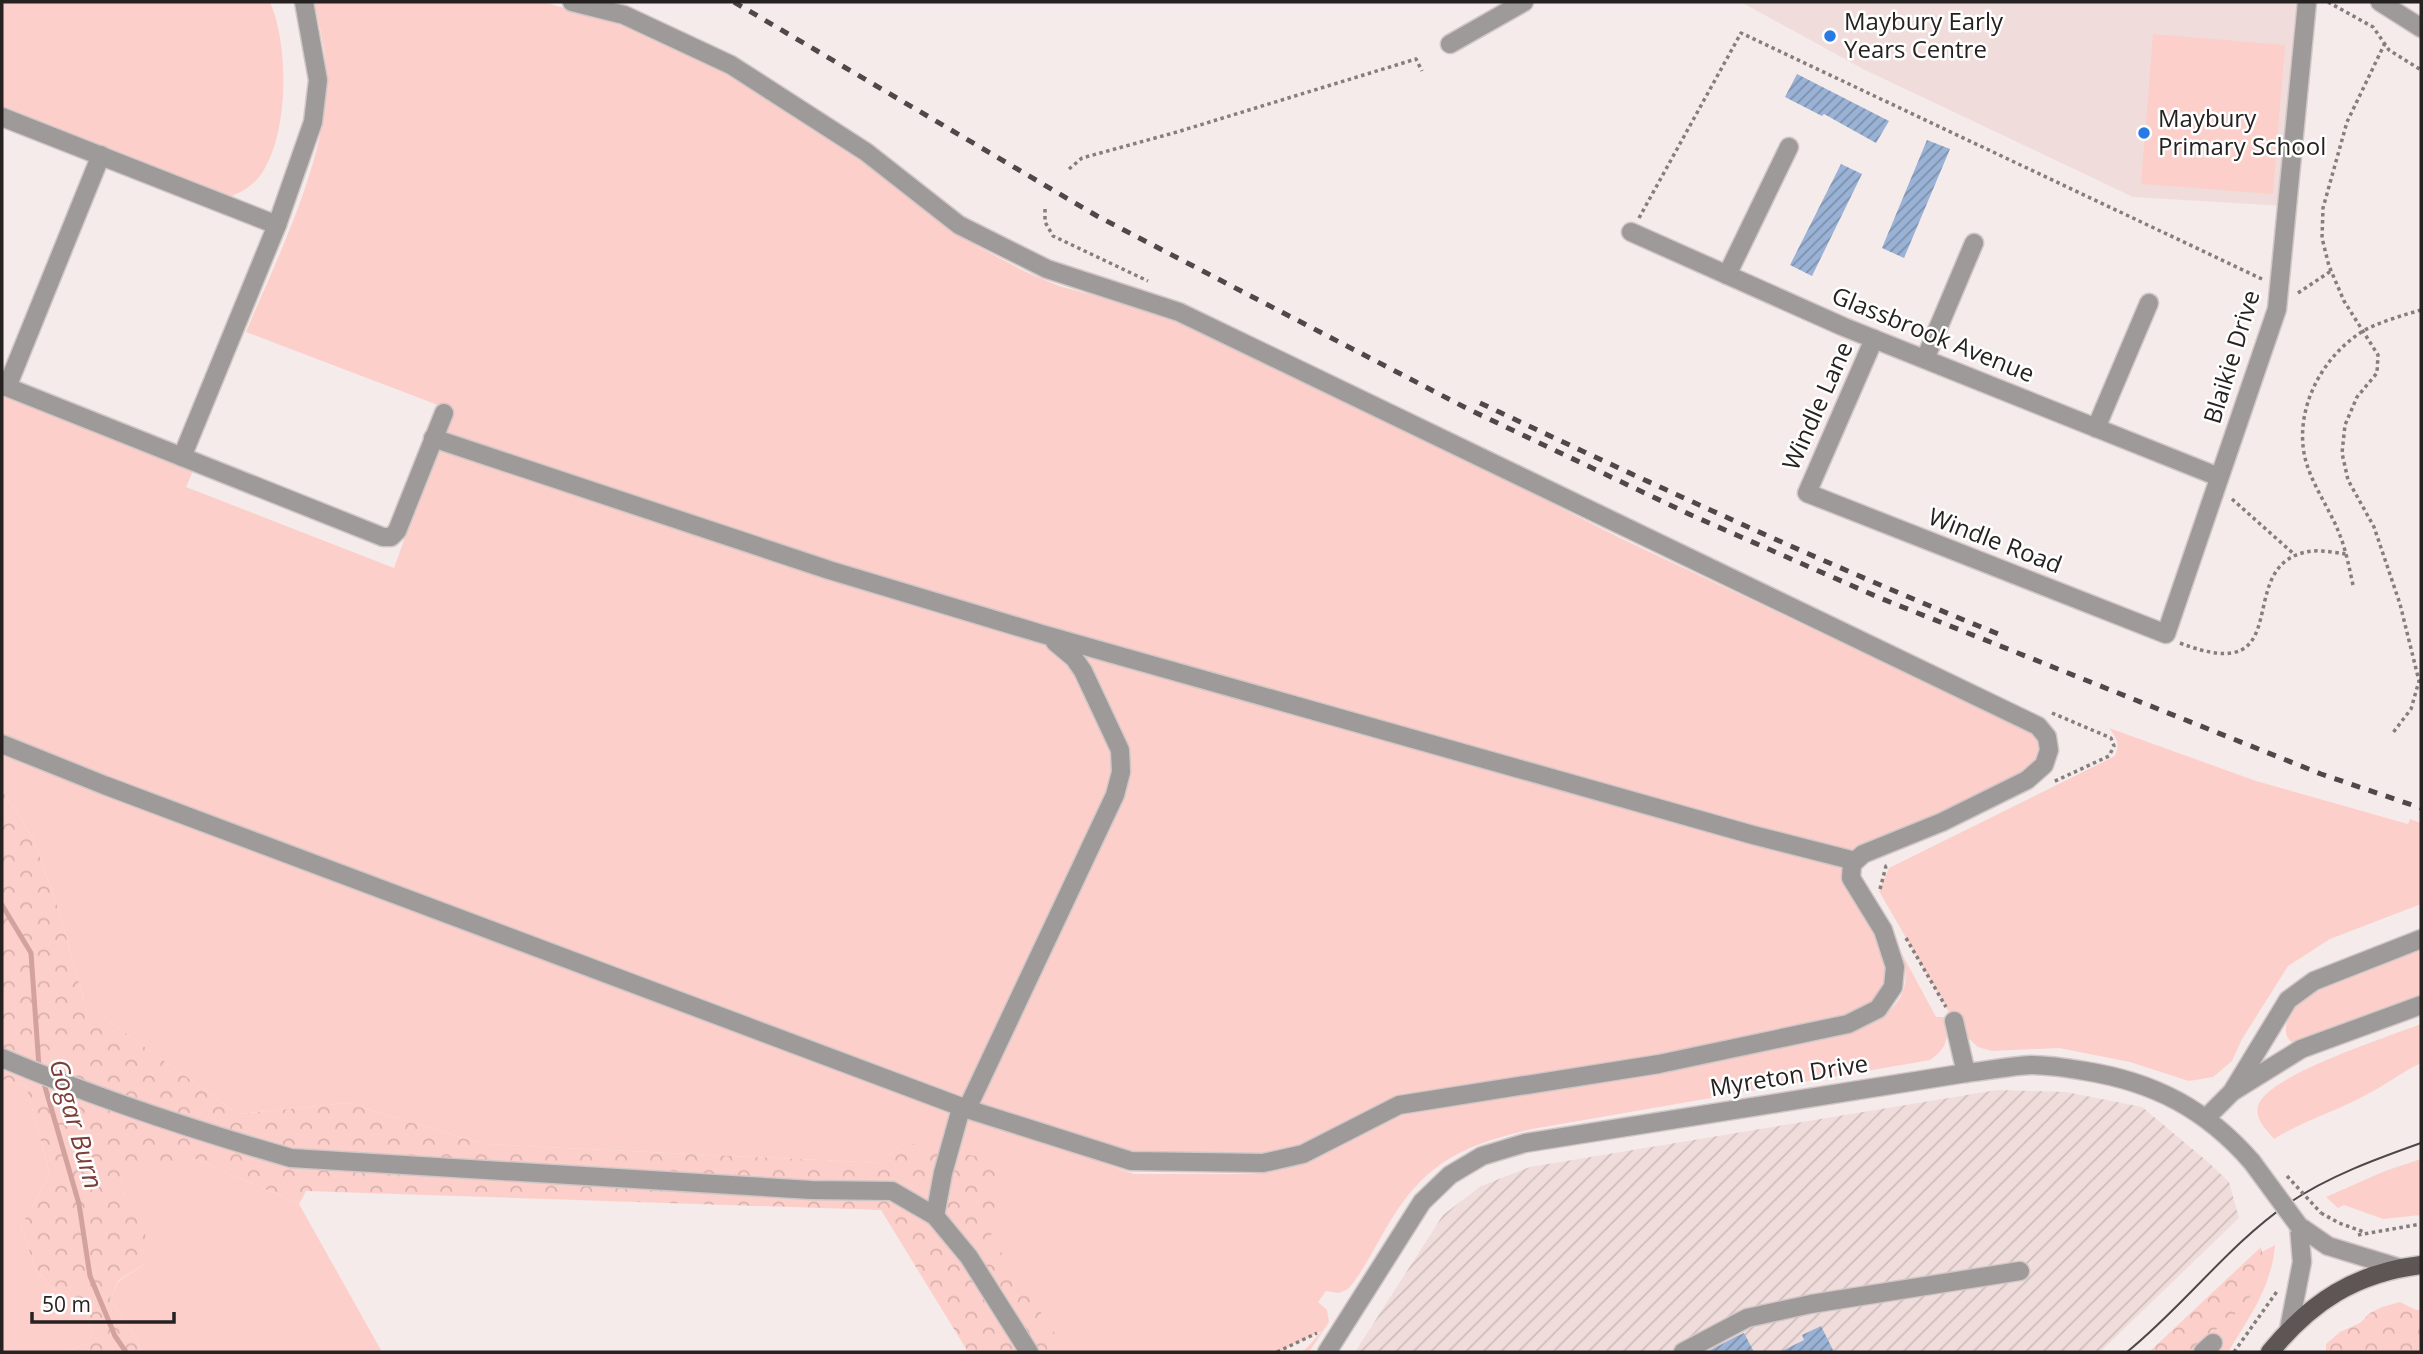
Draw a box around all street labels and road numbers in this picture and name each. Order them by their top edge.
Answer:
street label: Glassbrook Avenue [1827,278,2040,389]
street label: Blaikie Drive [2195,286,2267,427]
street label: Windle Lane [1774,336,1860,475]
street label: Windle Road [1924,499,2067,580]
street label: Myreton Drive [1707,1046,1870,1103]

